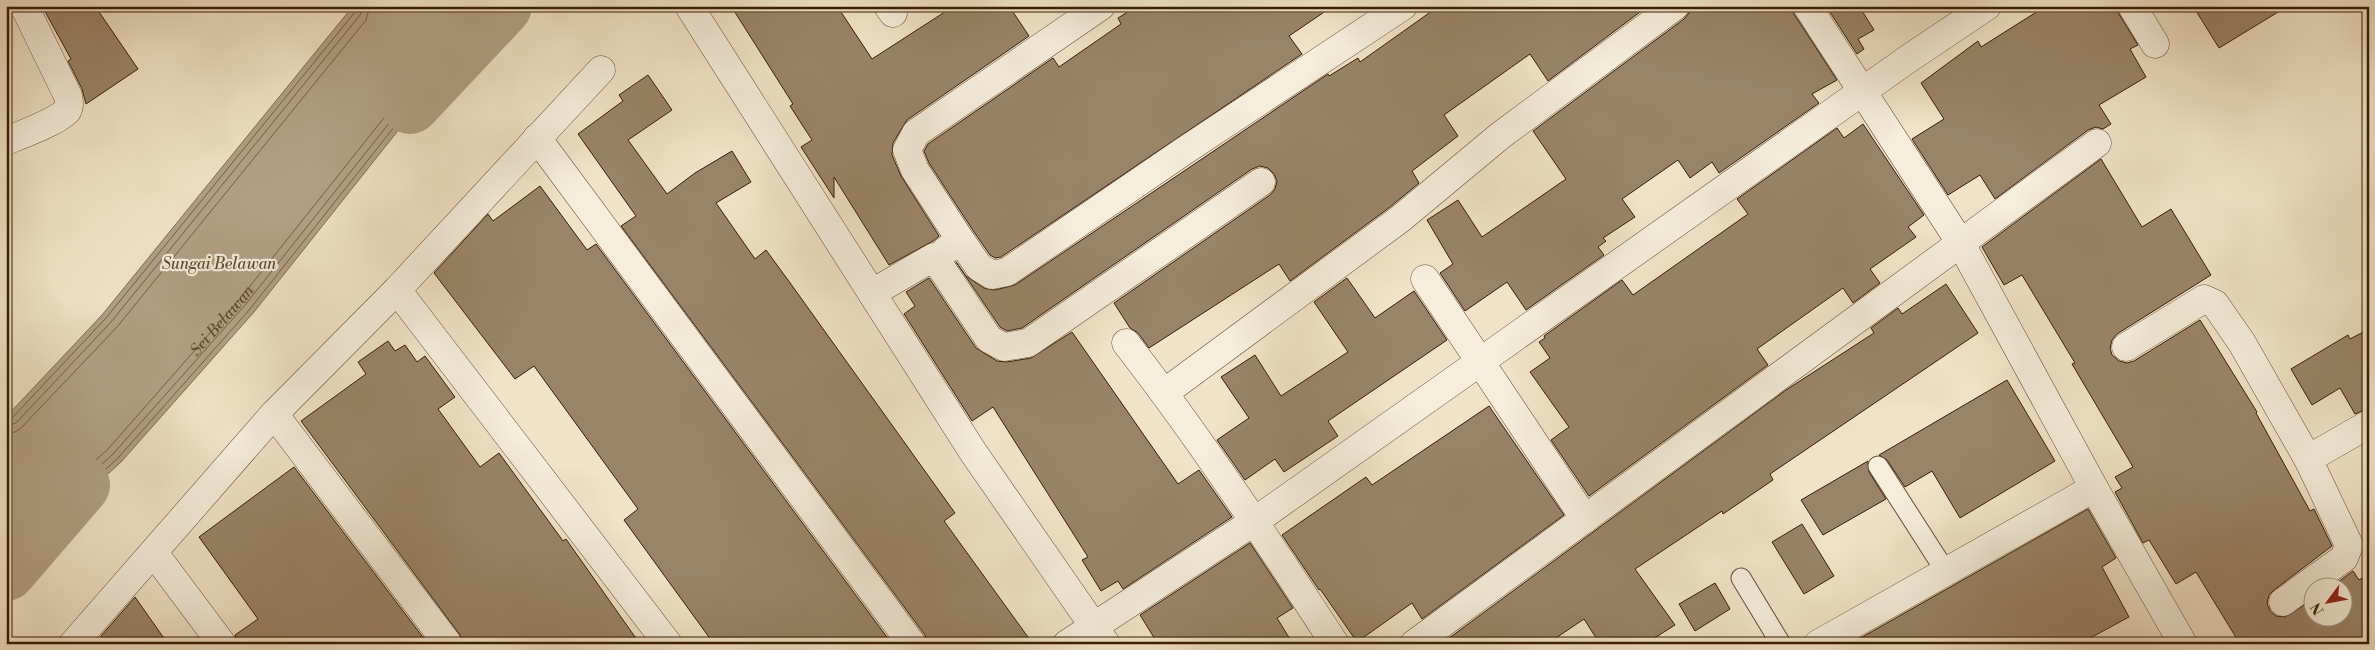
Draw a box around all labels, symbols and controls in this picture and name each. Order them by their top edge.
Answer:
water label: Sungai Belawan [162,254,277,274]
water label: Sei Belawan [186,280,259,360]
north arrow [2302,578,2352,628]
text: N [2307,599,2328,618]

